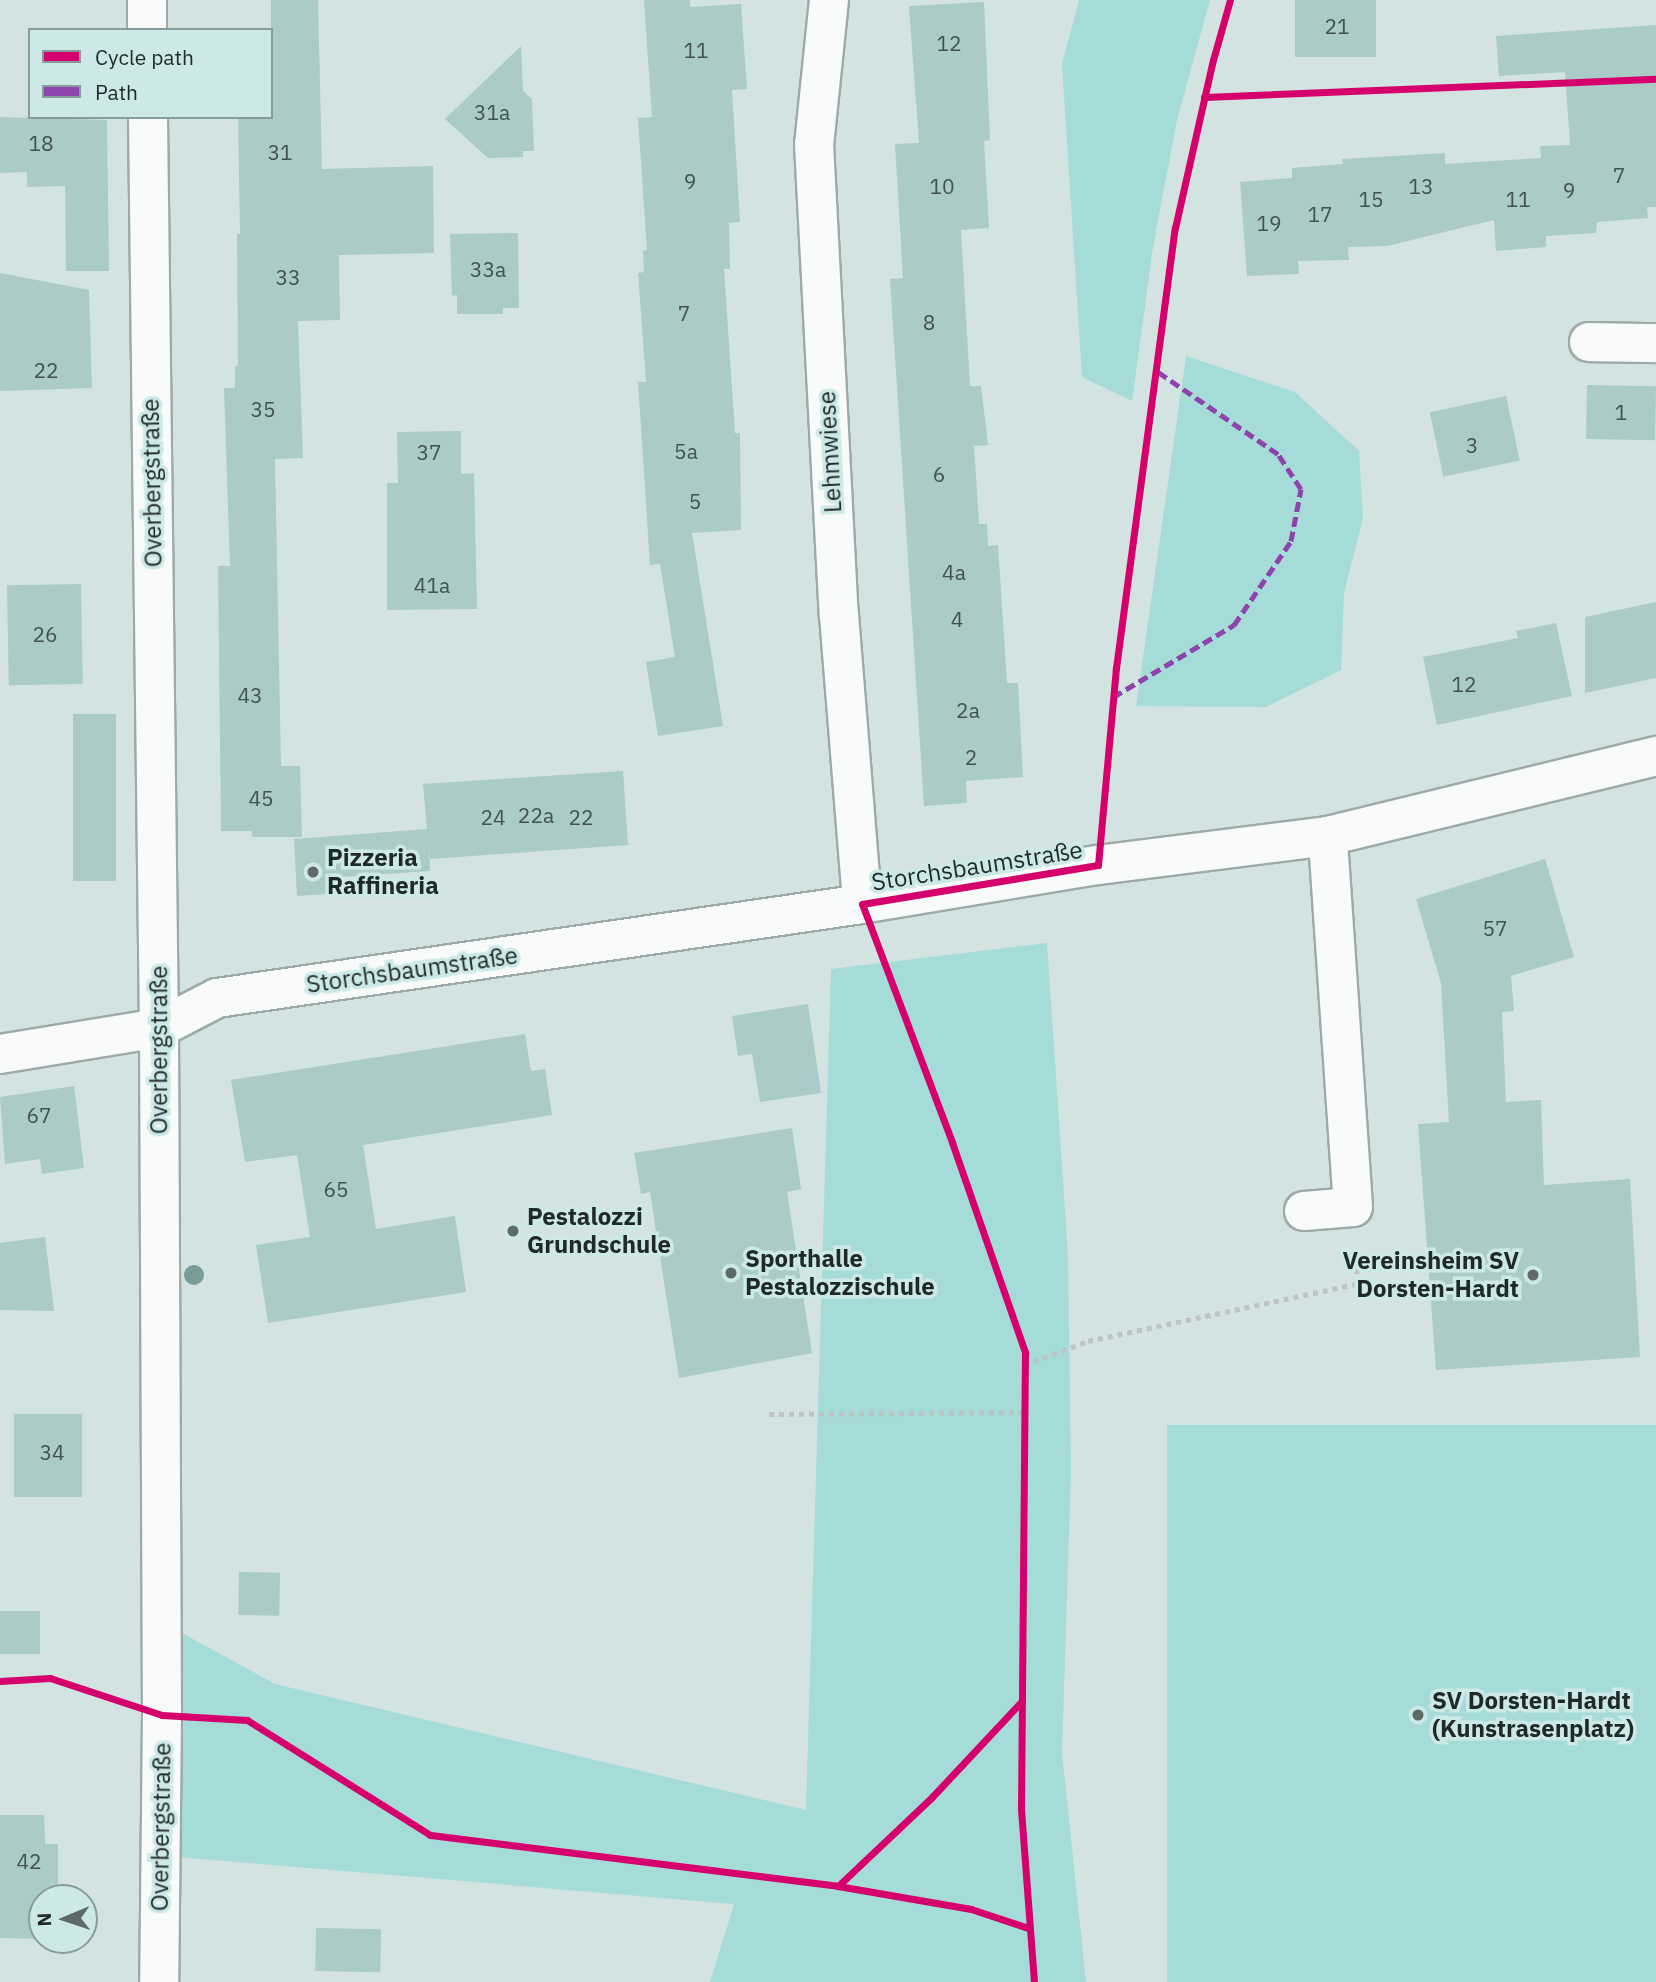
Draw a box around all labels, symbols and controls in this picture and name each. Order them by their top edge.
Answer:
house number: 21 [1324,13,1350,39]
legend [28,28,273,119]
house number: 12 [936,30,962,56]
house number: 11 [683,37,709,63]
text: Cycle path [95,43,194,71]
text: Path [95,78,138,106]
house number: 31a [474,99,510,125]
house number: 18 [28,130,54,156]
house number: 31 [267,139,293,165]
house number: 7 [1613,162,1625,188]
house number: 9 [684,168,696,194]
house number: 10 [929,173,955,199]
house number: 13 [1408,173,1434,199]
house number: 9 [1563,177,1575,203]
house number: 15 [1358,186,1384,212]
house number: 11 [1505,186,1531,212]
house number: 17 [1307,201,1333,227]
house number: 19 [1256,210,1282,236]
house number: 33a [470,256,506,282]
house number: 33 [275,264,301,290]
house number: 7 [678,300,690,326]
house number: 8 [923,309,935,335]
house number: 22 [33,357,59,383]
street label: Lehmwiese [812,390,848,514]
house number: 35 [250,396,276,422]
street label: Overbergstraße [136,398,168,568]
house number: 1 [1615,399,1627,425]
house number: 3 [1466,432,1478,458]
house number: 5a [674,438,698,464]
house number: 37 [416,439,442,465]
house number: 6 [933,461,945,487]
house number: 5 [689,488,701,514]
house number: 4a [942,559,966,585]
house number: 41a [414,572,450,598]
house number: 4 [951,606,963,632]
house number: 26 [32,621,58,647]
house number: 12 [1451,671,1477,697]
house number: 43 [237,682,263,708]
house number: 2a [956,697,980,723]
house number: 2 [965,744,977,770]
house number: 45 [248,785,274,811]
house number: 22a [518,802,554,828]
house number: 24 [480,804,506,830]
house number: 22 [568,804,594,830]
street label: Storchsbaumstraße [869,835,1085,897]
place label: Pizzeria Raffineria [327,844,439,900]
marker: Pizzeria Raffineria [305,864,321,880]
house number: 57 [1482,915,1508,941]
street label: Storchsbaumstraße [304,941,520,999]
street label: Overbergstraße [145,966,173,1134]
house number: 67 [26,1102,52,1128]
house number: 65 [323,1176,349,1202]
place label: Pestalozzi Grundschule [527,1203,671,1259]
marker: Pestalozzi Grundschule [505,1223,521,1239]
place label: Sporthalle Pestalozzischule [745,1245,935,1301]
place label: Vereinsheim SV Dorsten-Hardt [1343,1247,1519,1303]
marker: Sporthalle Pestalozzischule [723,1265,739,1281]
marker: Vereinsheim SV Dorsten-Hardt [1525,1267,1541,1283]
house number: 34 [39,1439,65,1465]
place label: SV Dorsten-Hardt (Kunstrasenplatz) [1432,1687,1634,1743]
marker: SV Dorsten-Hardt (Kunstrasenplatz) [1410,1707,1426,1723]
street label: Overbergstraße [145,1742,177,1912]
house number: 42 [16,1848,42,1874]
north arrow [28,1884,98,1954]
text: N [32,1912,56,1927]

